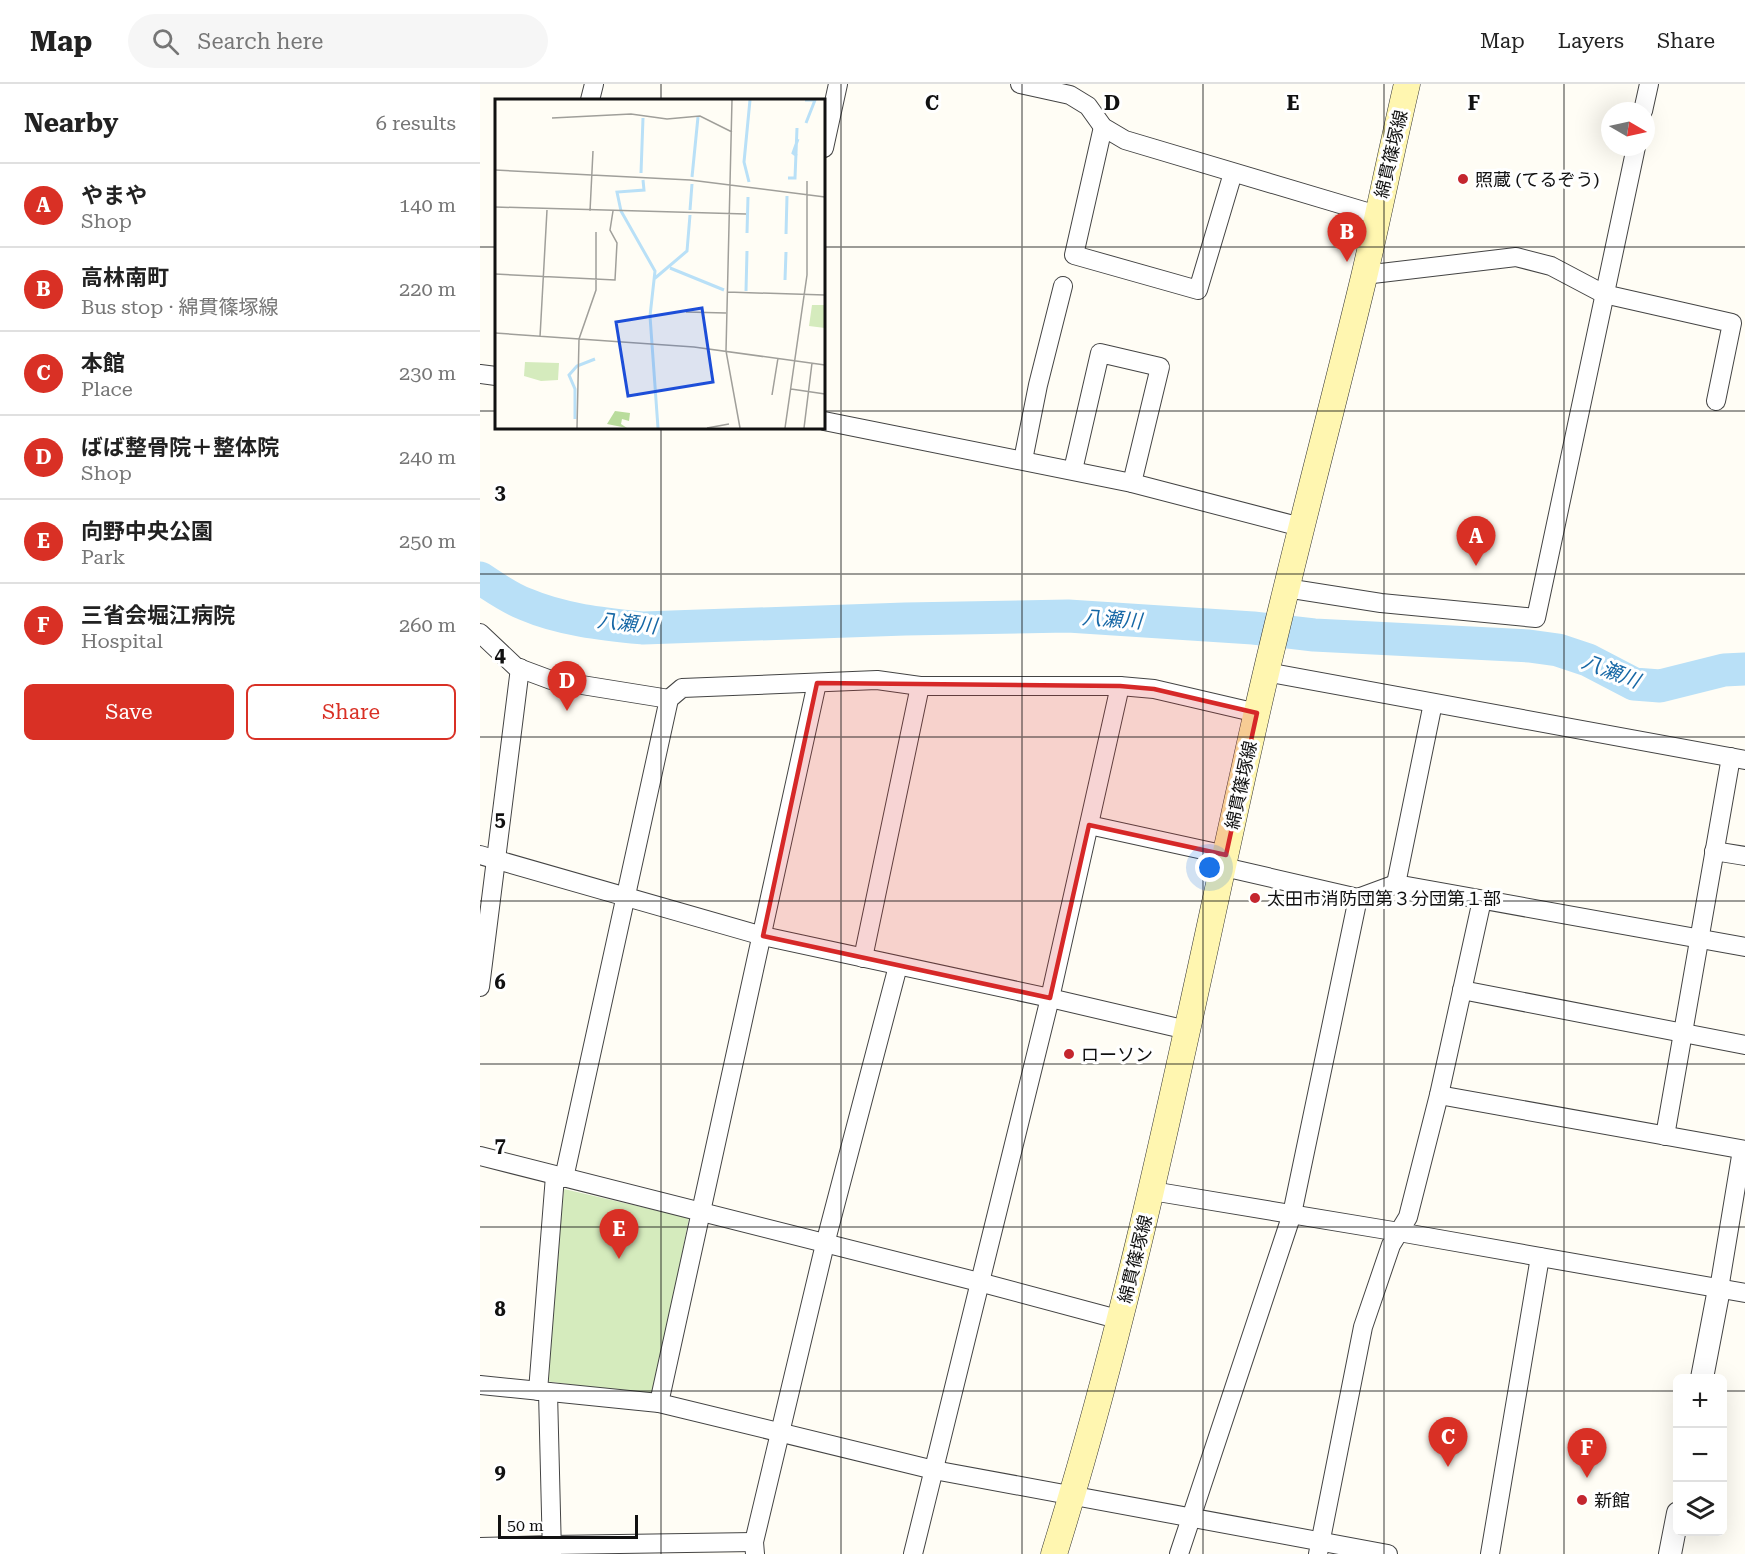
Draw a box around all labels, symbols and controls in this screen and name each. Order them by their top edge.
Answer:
search box [128,14,548,68]
text: Map [30,25,92,58]
icon: search [149,25,182,58]
text: Search here [197,29,323,54]
text: Map [1480,29,1525,53]
text: Layers [1558,29,1624,53]
text: Share [1657,29,1715,53]
text: C [925,91,939,115]
text: D [1104,91,1120,115]
text: E [1287,91,1300,115]
text: F [1468,91,1480,115]
inset map [495,99,825,429]
north arrow [1601,102,1655,156]
text: Nearby [24,108,118,138]
street label: 綿貫篠塚線 [1371,108,1411,200]
text: 6 results [376,111,456,135]
place label: 照蔵 (てるぞう) [1475,169,1599,190]
marker: 照蔵 (てるぞう) [1456,172,1470,186]
text: やまや [81,183,147,208]
text: A [36,193,51,217]
text: 140 m [399,193,456,217]
text: Shop [81,209,132,233]
pin: B [1328,212,1366,262]
text: 高林南町 [81,265,169,290]
text: B [36,277,51,301]
text: 220 m [399,277,456,301]
text: Bus stop · 綿貫篠塚線 [81,295,279,319]
text: 本館 [81,351,125,376]
text: C [37,361,51,385]
text: 230 m [399,361,456,385]
text: Place [81,377,133,401]
text: ばば整骨院＋整体院 [81,435,279,460]
text: D [35,445,52,469]
text: 240 m [399,445,456,469]
text: Shop [81,461,132,485]
text: 3 [494,480,506,504]
pin: A [1456,516,1496,566]
text: 向野中央公園 [81,519,213,544]
text: E [37,529,50,553]
text: 250 m [399,529,456,553]
text: Park [81,545,125,569]
text: 三省会堀江病院 [81,603,235,628]
water label: 八瀬川 [1081,605,1145,633]
water label: 八瀬川 [596,608,660,638]
text: F [37,613,50,637]
text: 260 m [399,613,456,637]
text: Hospital [81,629,163,653]
text: 4 [494,643,506,667]
water label: 八瀬川 [1579,649,1645,694]
pin: D [548,662,586,711]
button: Save [24,684,234,740]
button: Share [246,684,456,740]
street label: 綿貫篠塚線 [1221,739,1261,831]
text: 5 [494,807,506,831]
your location [1195,853,1224,882]
place label: 太田市消防団第３分団第１部 [1267,888,1501,909]
marker: 太田市消防団第３分団第１部 [1248,891,1262,905]
text: 6 [494,970,506,994]
place label: ローソン [1081,1044,1153,1065]
marker: ローソン [1062,1047,1076,1061]
text: 7 [494,1133,506,1157]
pin: E [600,1210,638,1259]
street label: 綿貫篠塚線 [1114,1213,1156,1305]
text: 8 [494,1297,506,1321]
map controls [1673,1374,1727,1536]
button: + [1673,1374,1727,1428]
pin: C [1428,1418,1468,1467]
pin: F [1568,1428,1606,1478]
button: − [1673,1428,1727,1482]
text: 9 [494,1460,506,1484]
button: layers [1673,1482,1727,1536]
place label: 新館 [1594,1490,1630,1511]
marker: 新館 [1575,1493,1589,1507]
scale bar [498,1512,638,1540]
text: 50 m [507,1516,544,1535]

